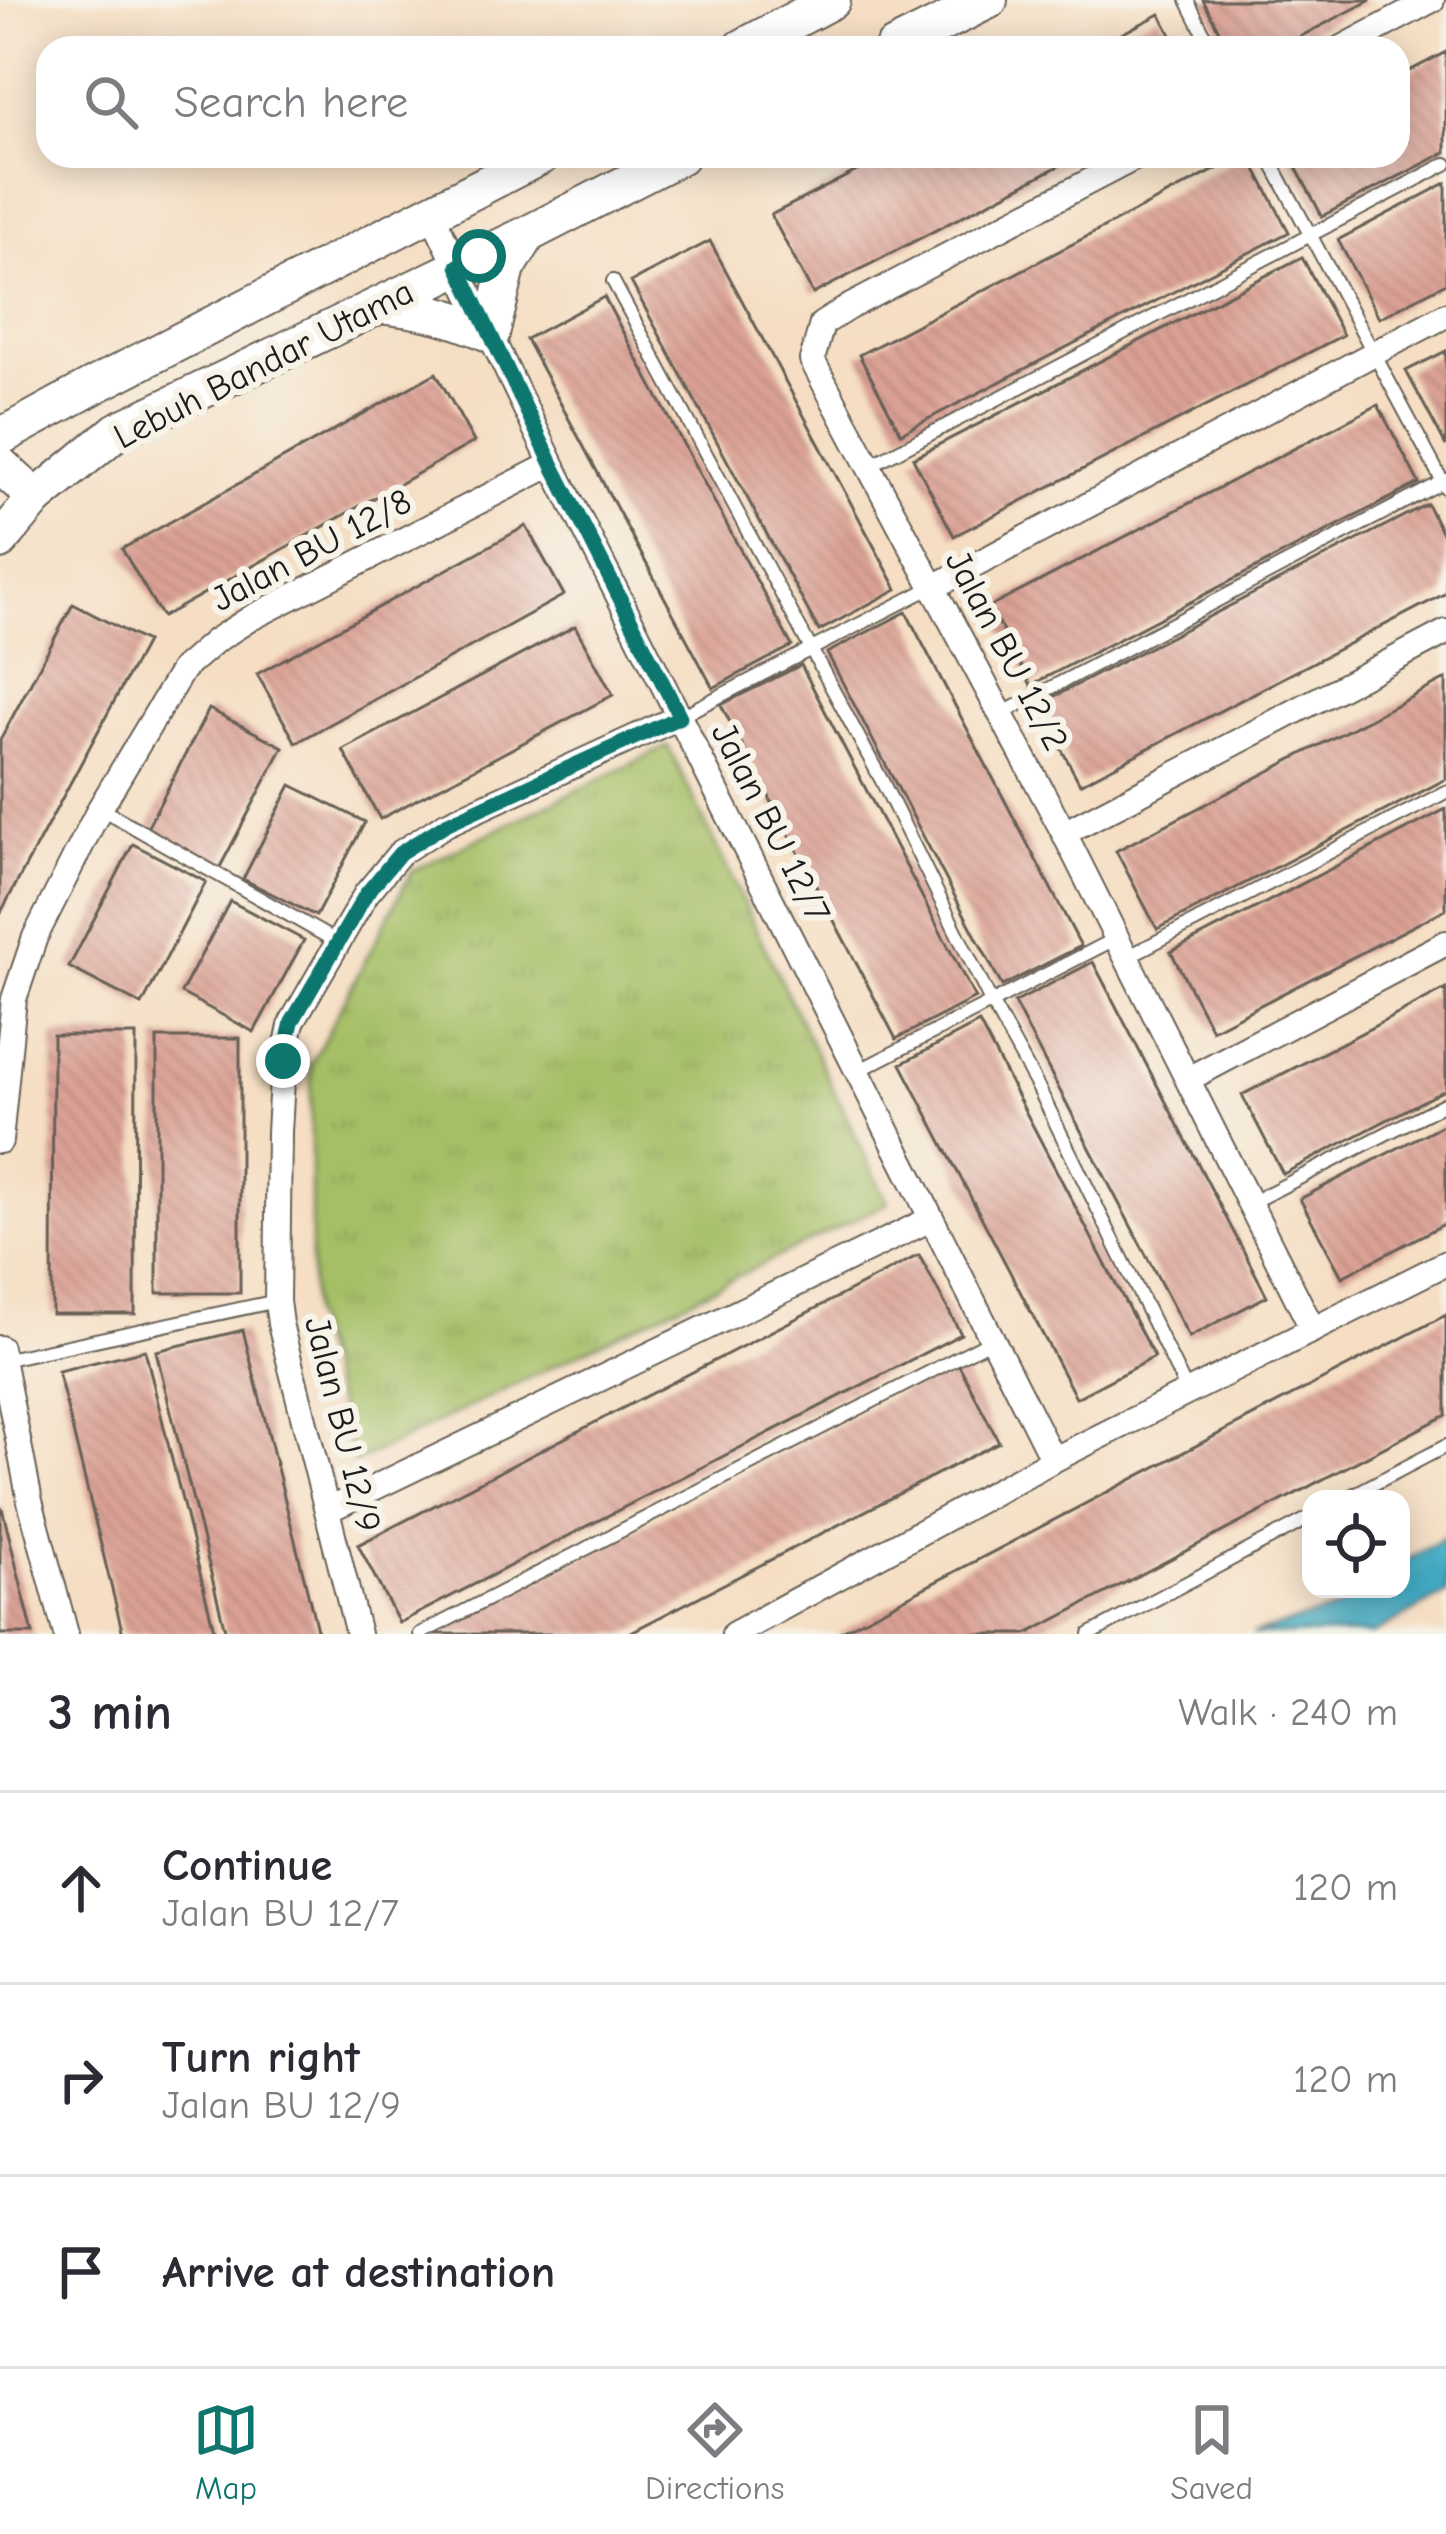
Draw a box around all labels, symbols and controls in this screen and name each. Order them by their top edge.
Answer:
search box [36,36,1410,168]
icon: search [78,69,144,135]
text: Search here [174,76,408,128]
route start [452,229,506,283]
street label: Lebuh Bandar Utama [107,271,420,458]
street label: Jalan BU 12/8 [205,481,418,620]
street label: Jalan BU 12/2 [937,544,1076,758]
street label: Jalan BU 12/7 [703,716,839,929]
route end [256,1034,310,1088]
street label: Jalan BU 12/9 [296,1312,389,1536]
map controls [1302,1490,1410,1598]
button: locate [1302,1490,1410,1598]
text: 3 min [48,1683,172,1742]
text: Walk · 240 m [1178,1690,1398,1735]
text: Continue [162,1839,332,1891]
icon: ahead [48,1855,114,1921]
text: 120 m [1293,1865,1398,1910]
text: Jalan BU 12/7 [162,1891,399,1936]
text: Turn right [162,2031,360,2083]
icon: right [48,2047,114,2113]
text: 120 m [1293,2057,1398,2102]
text: Jalan BU 12/9 [162,2083,401,2128]
icon: arrive [48,2239,114,2305]
text: Arrive at destination [162,2246,555,2298]
tab: Map [193,2397,259,2507]
tab: Directions [645,2397,785,2507]
tab: Saved [1171,2397,1253,2507]

